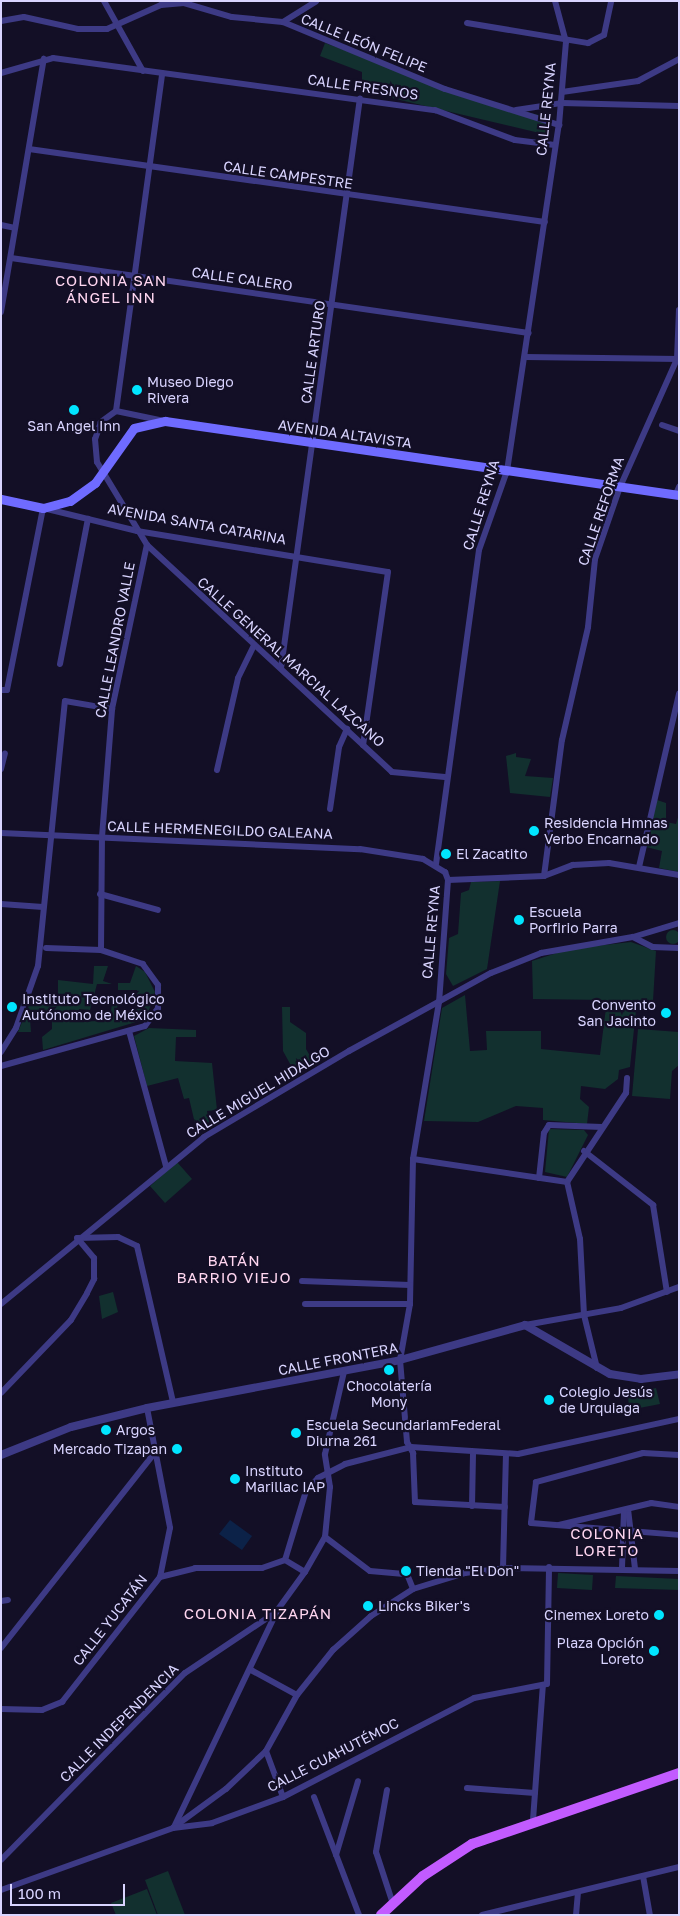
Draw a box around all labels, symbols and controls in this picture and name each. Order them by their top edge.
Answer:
street label: CALLE LEÓN FELIPE [298,10,430,76]
street label: CALLE REYNA [533,61,559,157]
street label: CALLE FRESNOS [306,71,420,103]
street label: CALLE CAMPESTRE [222,158,354,192]
street label: CALLE CALERO [191,264,293,294]
district label: COLONIA SAN ÁNGEL INN [54,271,168,306]
street label: CALLE ARTURO [297,299,329,405]
place label: Museo Diego Rivera [147,374,234,407]
marker: Museo Diego Rivera [131,384,143,396]
marker: San Angel Inn [68,404,80,416]
street label: AVENIDA ALTAVISTA [277,416,413,452]
place label: San Angel Inn [27,418,121,434]
street label: CALLE REFORMA [574,454,628,568]
street label: CALLE REYNA [459,458,503,552]
street label: AVENIDA SANTA CATARINA [106,500,288,548]
street label: CALLE LEANDRO VALLE [92,561,138,719]
street label: CALLE GENERAL MARCIAL LAZCANO [194,573,388,751]
place label: Residencia Hmnas Verbo Encarnado [544,815,668,848]
street label: CALLE HERMENEGILDO GALEANA [107,818,333,842]
marker: Residencia Hmnas Verbo Encarnado [528,825,540,837]
place label: El Zacatito [456,846,528,862]
marker: El Zacatito [440,848,452,860]
street label: CALLE REYNA [419,885,443,979]
place label: Escuela Porfirio Parra [529,904,618,936]
marker: Escuela Porfirio Parra [513,914,525,926]
place label: Instituto Tecnológico Autónomo de México [22,991,165,1024]
place label: Convento San Jacinto [577,997,656,1030]
marker: Instituto Tecnológico Autónomo de México [6,1001,18,1013]
marker: Convento San Jacinto [660,1007,672,1019]
street label: CALLE MIGUEL HIDALGO [183,1042,333,1142]
district label: BATÁN BARRIO VIEJO [175,1251,293,1286]
street label: CALLE FRONTERA [277,1339,399,1379]
marker: Chocolatería Mony [383,1364,395,1376]
place label: Chocolatería Mony [346,1378,432,1410]
place label: Colegio Jesús de Urquiaga [559,1384,653,1416]
marker: Colegio Jesús de Urquiaga [543,1394,555,1406]
place label: Escuela SecundariamFederal Diurna 261 [306,1417,501,1450]
place label: Argos [116,1422,155,1438]
marker: Argos [100,1424,112,1436]
marker: Escuela SecundariamFederal Diurna 261 [290,1427,302,1439]
place label: Mercado Tizapan [53,1441,167,1457]
marker: Mercado Tizapan [171,1443,183,1455]
place label: Instituto Marillac IAP [245,1463,325,1495]
marker: Instituto Marillac IAP [229,1473,241,1485]
district label: COLONIA LORETO [569,1524,645,1559]
place label: Tienda "El Don" [416,1563,519,1579]
marker: Tienda "El Don" [400,1565,412,1577]
street label: CALLE YUCATÁN [69,1571,151,1669]
place label: Lincks Biker's [378,1598,470,1614]
marker: Lincks Biker's [362,1600,374,1612]
district label: COLONIA TIZAPÁN [182,1605,334,1623]
place label: Cinemex Loreto [544,1607,649,1623]
marker: Cinemex Loreto [653,1609,665,1621]
place label: Plaza Opción Loreto [557,1635,644,1668]
marker: Plaza Opción Loreto [648,1645,660,1657]
street label: CALLE INDEPENDENCIA [56,1660,182,1786]
street label: CALLE CUAHUTÉMOC [264,1715,402,1795]
scale bar [12,1874,128,1906]
text: 100 m [18,1884,61,1902]

